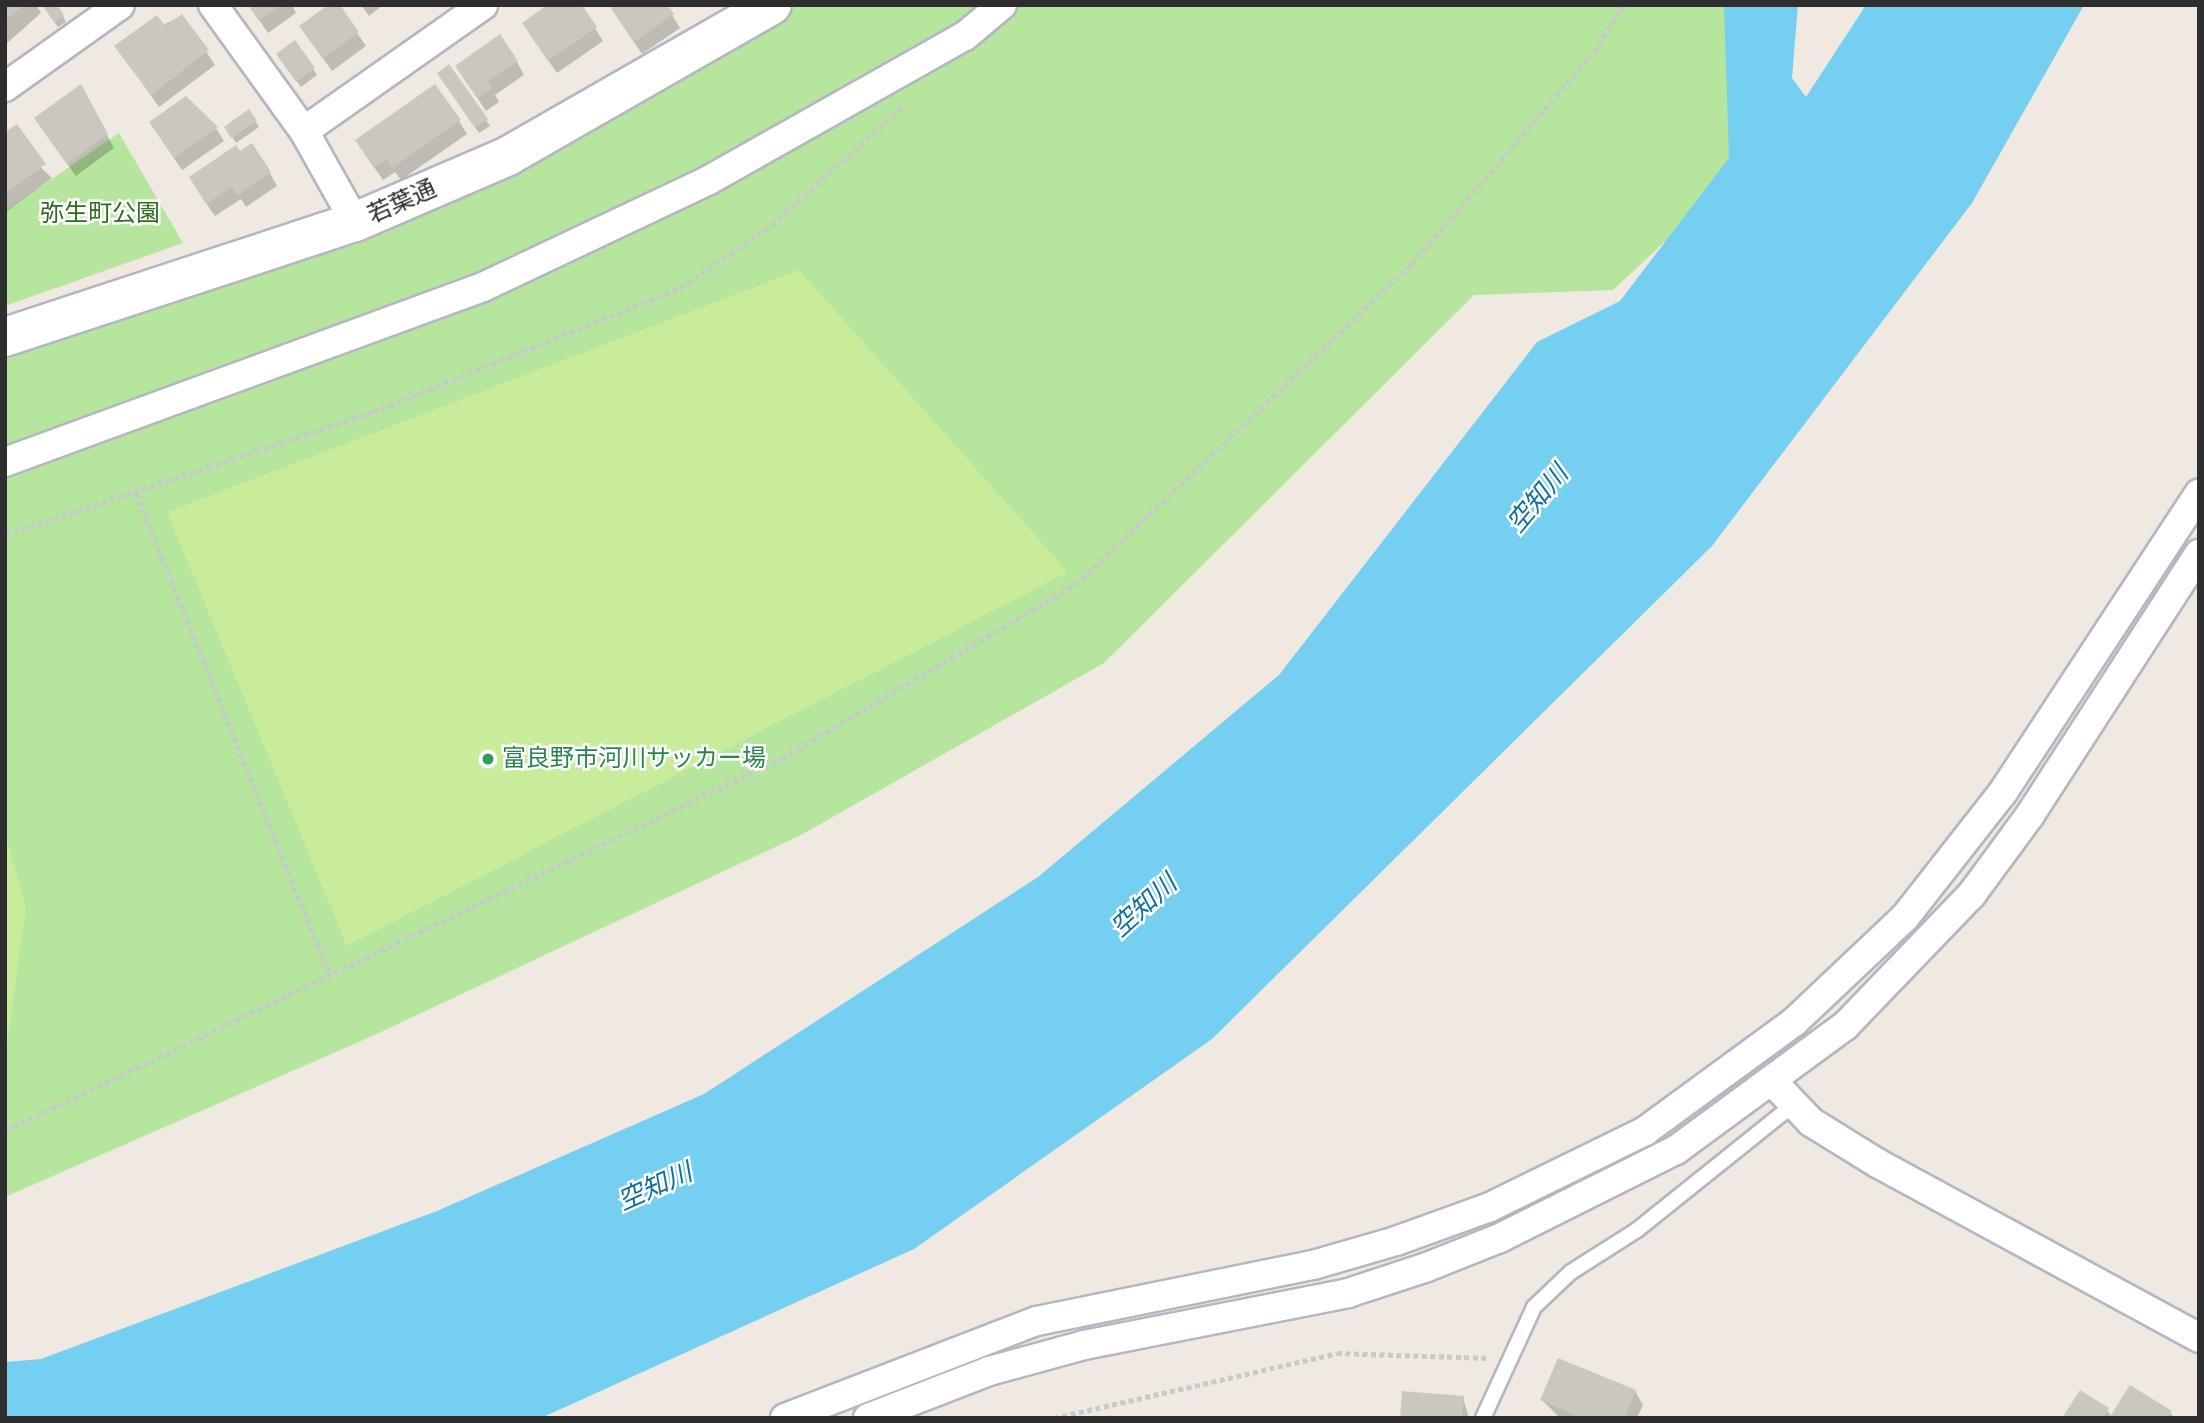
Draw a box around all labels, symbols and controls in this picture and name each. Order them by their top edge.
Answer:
street label: 若葉通 [363,174,441,230]
park label: 弥生町公園 [40,200,160,228]
water label: 空知川 [1501,459,1575,539]
place label: 富良野市河川サッカー場 [502,745,766,773]
marker: 富良野市河川サッカー場 [480,751,496,767]
water label: 空知川 [1105,868,1183,944]
water label: 空知川 [613,1157,697,1217]

